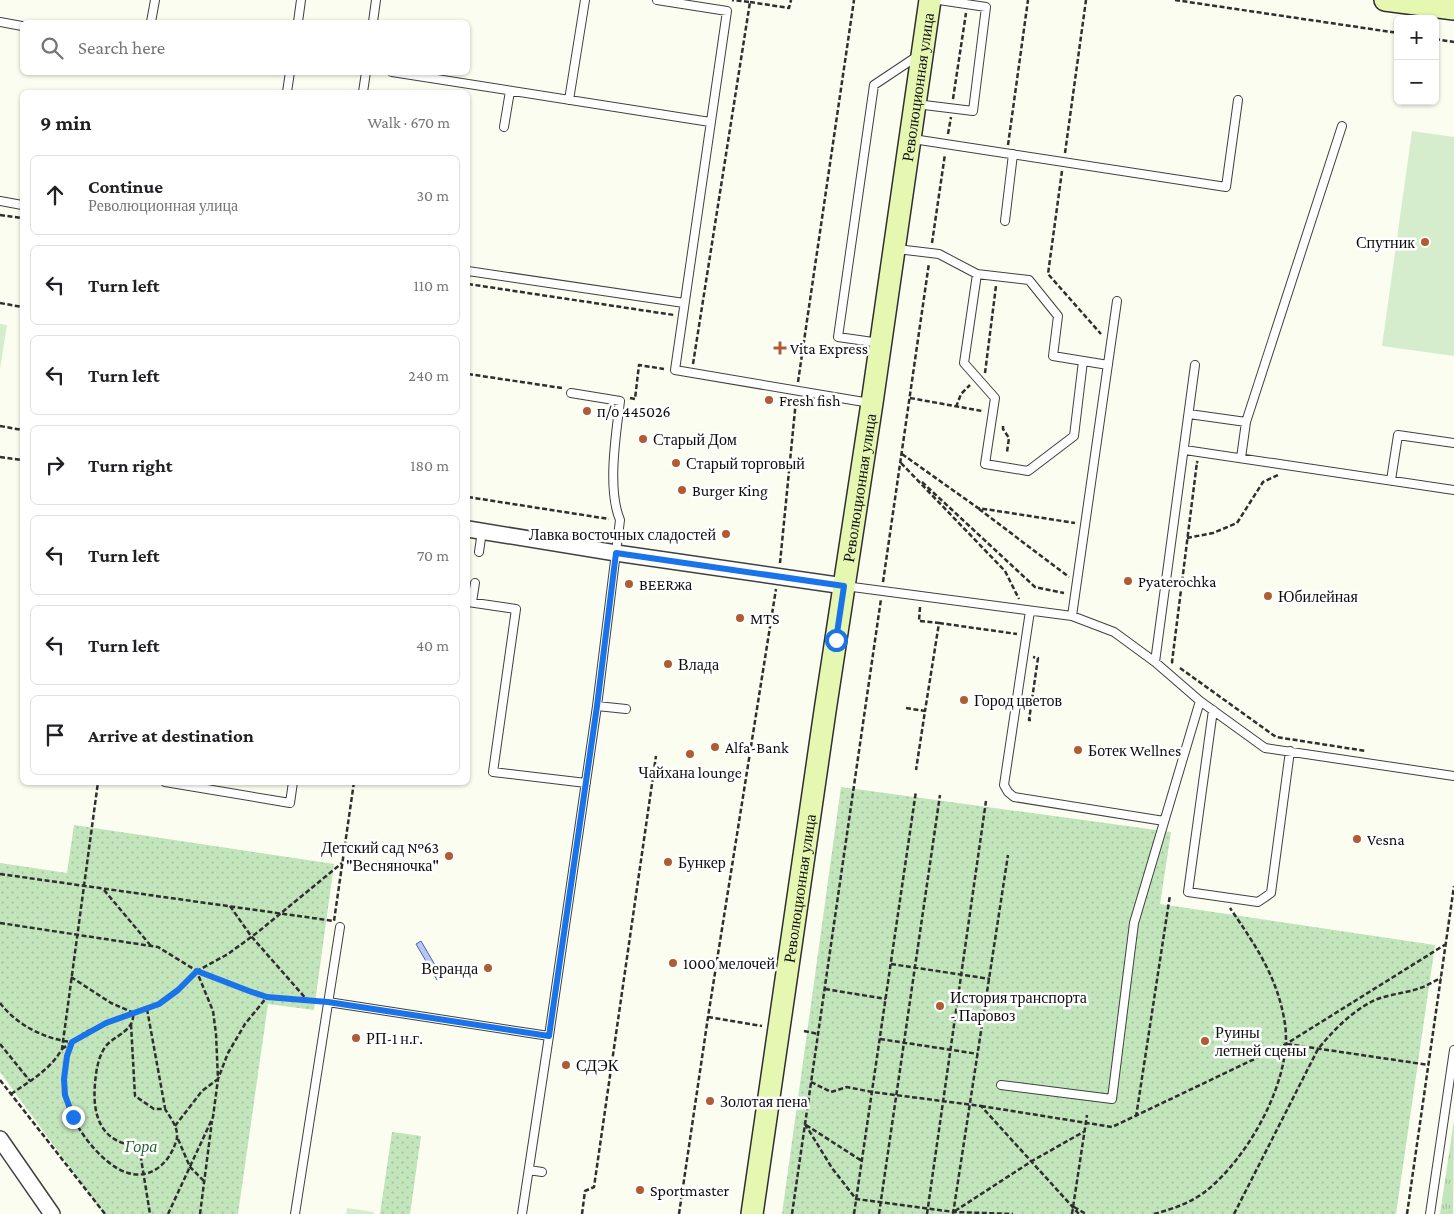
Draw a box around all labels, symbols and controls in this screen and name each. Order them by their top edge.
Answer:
street label: Революционная улица [898,12,937,163]
map controls [1394,15,1439,105]
button: + [1394,15,1439,60]
search box [20,20,470,75]
icon: search [38,34,66,62]
text: Search here [78,37,165,58]
button: − [1394,60,1439,105]
text: 9 min [40,111,91,135]
text: Walk · 670 m [367,114,450,131]
text: Continue [88,176,163,197]
icon: ahead [41,181,69,209]
text: 30 m [417,187,449,204]
text: Революционная улица [88,197,238,214]
place label: Спутник [1356,234,1415,252]
marker: Спутник [1419,236,1431,248]
icon: left [41,271,69,299]
text: Turn left [88,275,160,296]
text: 110 m [413,277,449,294]
place label: Vita Express [790,340,868,358]
marker: Vita Express [774,342,786,354]
icon: left [41,361,69,389]
text: Turn left [88,365,160,386]
text: 240 m [408,367,449,384]
place label: Fresh fish [779,392,841,409]
marker: Fresh fish [763,394,775,406]
place label: п/о 445026 [597,403,671,420]
marker: п/о 445026 [581,405,593,417]
street label: Революционная улица [839,412,879,563]
place label: Старый Дом [653,431,737,449]
marker: Старый Дом [637,433,649,445]
icon: right [41,451,69,479]
text: Turn right [88,455,173,476]
place label: Старый торговый [686,455,805,473]
text: 180 m [410,457,449,474]
marker: Старый торговый [670,457,682,469]
place label: Burger King [692,482,768,500]
marker: Burger King [676,484,688,496]
place label: Лавка восточных сладостей [529,526,716,544]
marker: Лавка восточных сладостей [720,528,732,540]
icon: left [41,541,69,569]
text: Turn left [88,545,160,566]
text: 70 m [417,547,449,564]
place label: Pyaterochka [1138,573,1217,591]
marker: Pyaterochka [1122,575,1134,587]
place label: BEERжа [639,576,692,593]
marker: BEERжа [623,578,635,590]
place label: Юбилейная [1278,588,1358,605]
marker: Юбилейная [1262,590,1274,602]
place label: MTS [750,610,779,627]
marker: MTS [734,612,746,624]
route start [825,629,848,652]
icon: left [41,631,69,659]
text: Turn left [88,635,160,656]
text: 40 m [416,637,449,654]
place label: Влада [678,656,719,674]
marker: Влада [662,658,674,670]
place label: Город цветов [974,692,1062,710]
marker: Город цветов [958,694,970,706]
icon: arrive [41,721,69,749]
text: Arrive at destination [88,725,254,746]
place label: Alfa-Bank [725,739,789,756]
marker: Alfa-Bank [709,741,721,753]
place label: Ботек Wellnes [1088,742,1181,759]
marker: Ботек Wellnes [1072,744,1084,756]
marker: Чайхана lounge [684,748,696,760]
place label: Чайхана lounge [638,764,742,782]
street label: Революционная улица [780,813,818,964]
place label: Vesna [1367,831,1405,848]
marker: Vesna [1351,833,1363,845]
place label: Детский сад №63 "Весняночка" [321,839,439,874]
marker: Детский сад №63 "Весняночка" [443,850,455,862]
place label: Бункер [678,854,726,872]
marker: Бункер [662,856,674,868]
place label: 1000 мелочей [683,955,775,972]
marker: 1000 мелочей [667,957,679,969]
place label: Веранда [421,960,478,978]
marker: Веранда [482,962,494,974]
place label: История транспорта - Паровоз [950,989,1087,1025]
marker: История транспорта - Паровоз [934,1000,946,1012]
place label: Руины летней сцены [1215,1024,1307,1060]
place label: РП-1 н.г. [366,1030,423,1047]
marker: РП-1 н.г. [350,1032,362,1044]
marker: Руины летней сцены [1199,1035,1211,1047]
place label: СДЭК [576,1057,619,1075]
marker: СДЭК [560,1059,572,1071]
place label: Золотая пена [720,1093,808,1110]
marker: Золотая пена [704,1095,716,1107]
route end [62,1106,85,1129]
park label: Гора [124,1138,157,1156]
place label: Sportmaster [650,1182,730,1200]
marker: Sportmaster [634,1184,646,1196]

